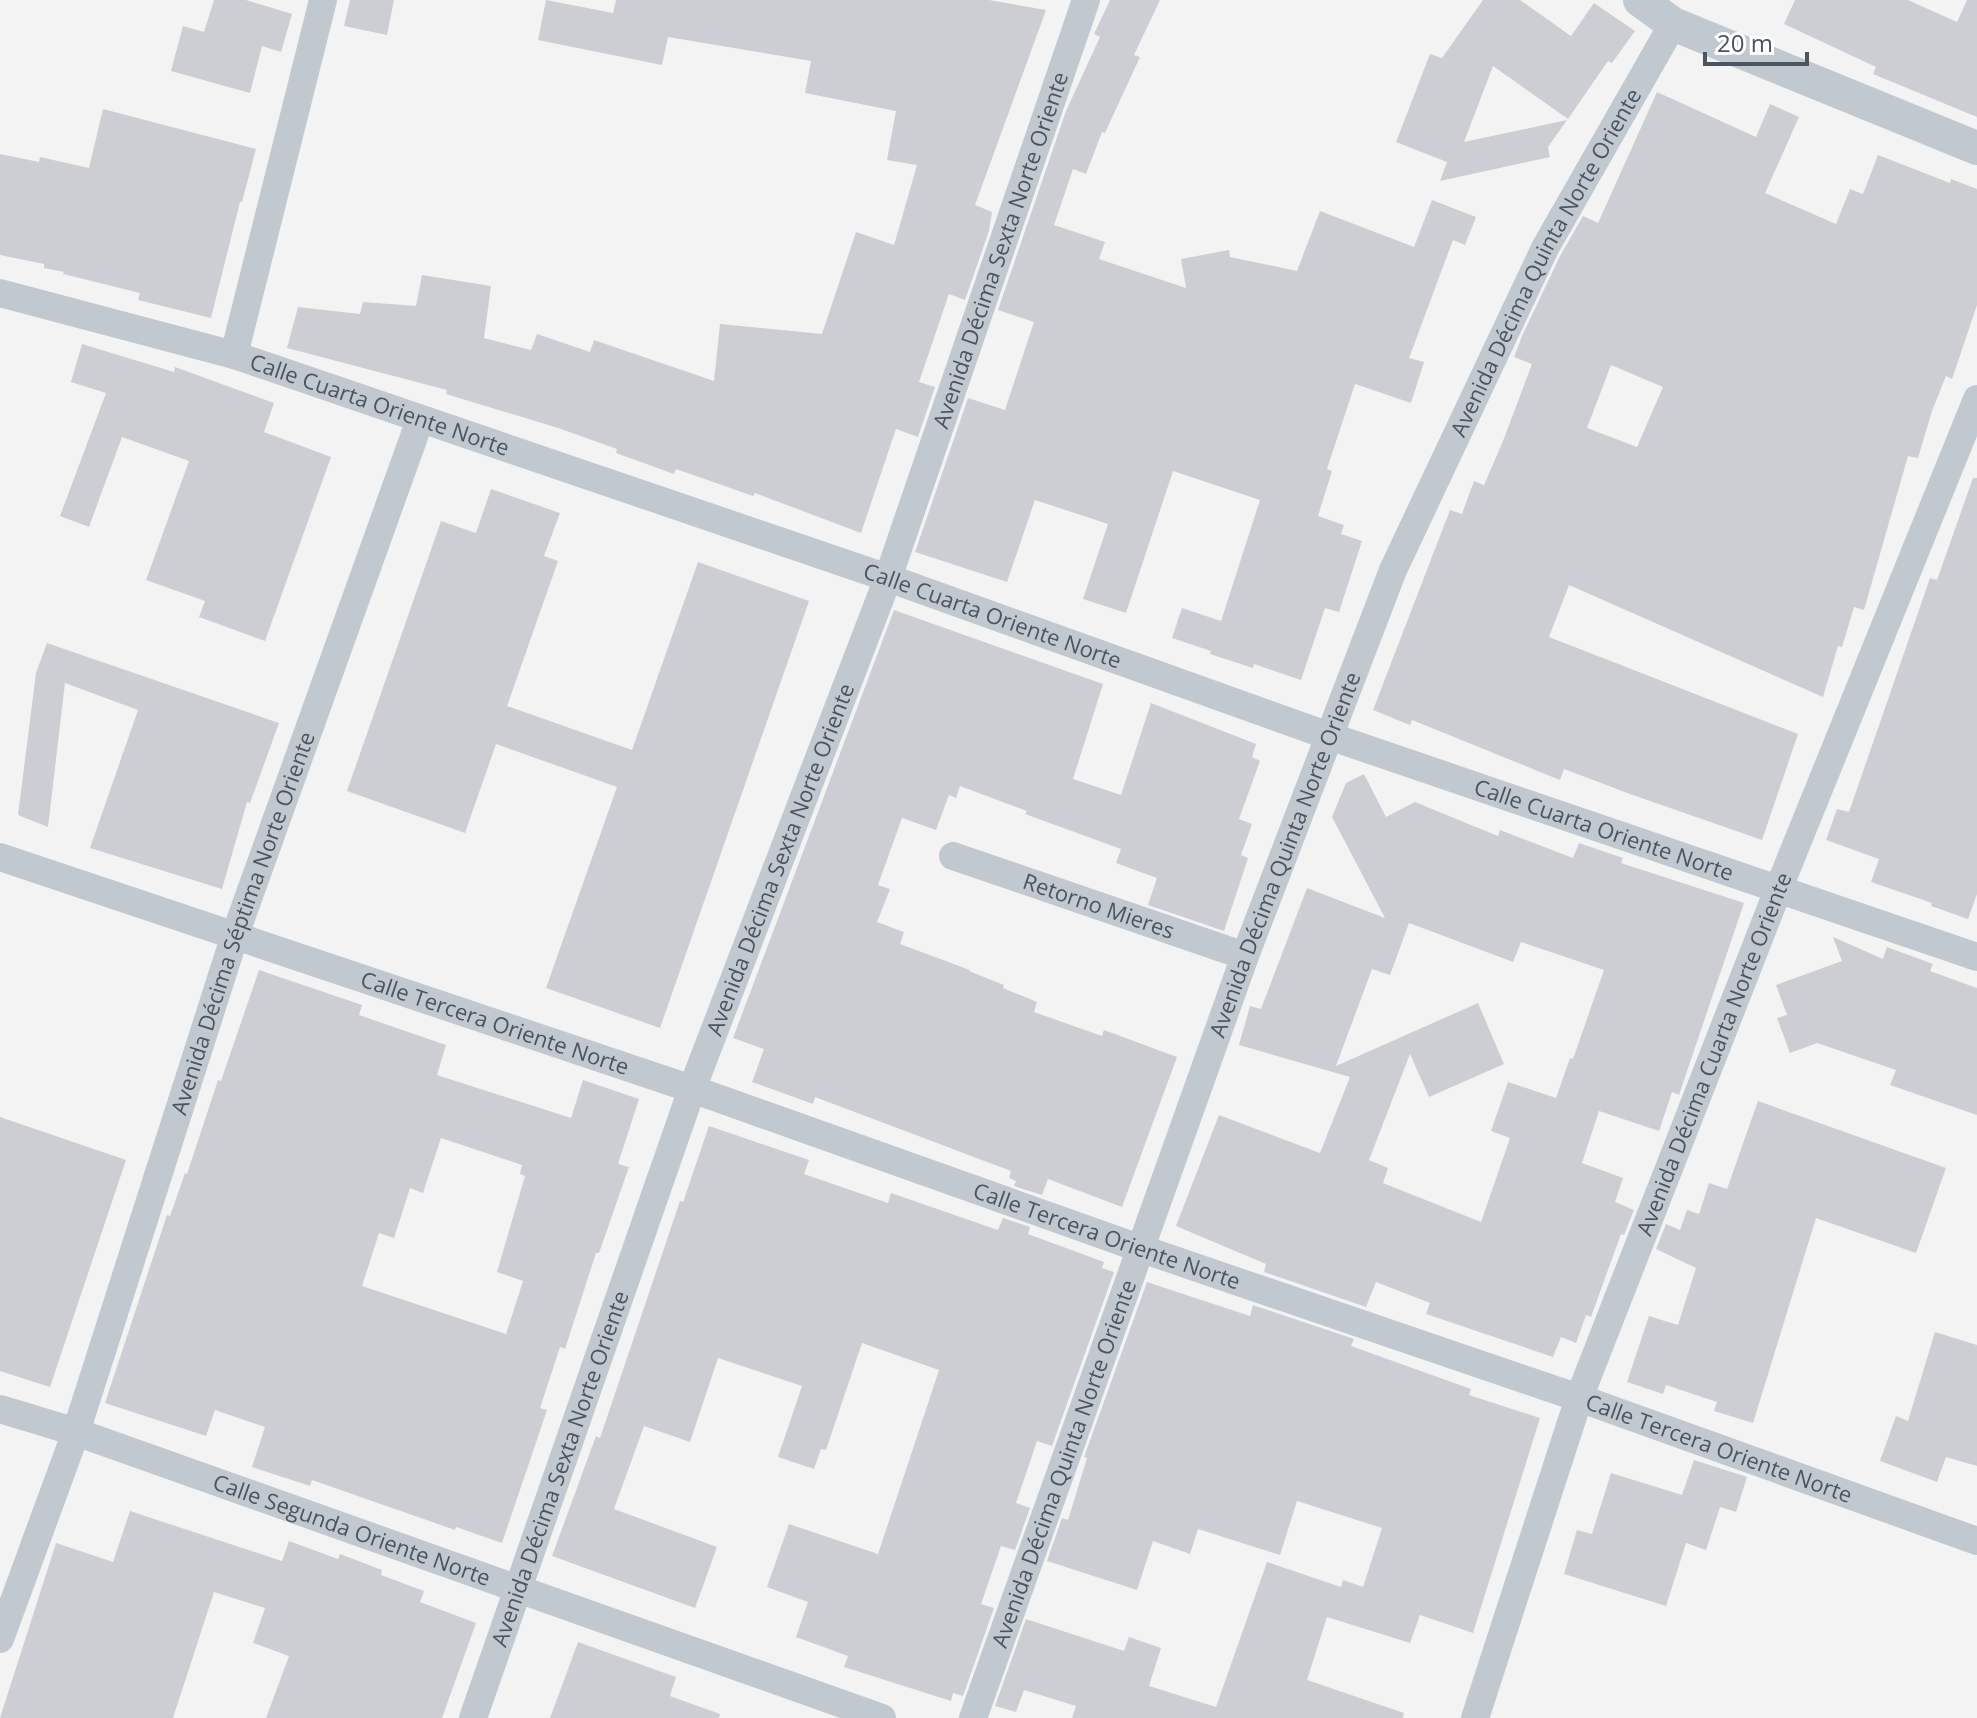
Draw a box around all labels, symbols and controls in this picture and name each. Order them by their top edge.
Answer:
scale bar [1705,16,1807,66]
text: 20 m [1717,26,1773,59]
street label: Avenida Décima Sexta Norte Oriente [924,68,1074,432]
street label: Avenida Décima Quinta Norte Oriente [1442,82,1647,441]
street label: Calle Cuarta Oriente Norte [246,346,514,462]
street label: Calle Cuarta Oriente Norte [860,555,1126,675]
street label: Avenida Décima Quinta Norte Oriente [1201,667,1367,1041]
street label: Avenida Décima Sexta Norte Oriente [698,679,860,1039]
street label: Avenida Décima Séptima Norte Oriente [163,727,321,1118]
street label: Calle Cuarta Oriente Norte [1471,771,1738,887]
street label: Retorno Mieres [1019,865,1179,945]
street label: Avenida Décima Cuarta Norte Oriente [1628,868,1798,1239]
street label: Calle Tercera Oriente Norte [357,963,633,1081]
street label: Calle Tercera Oriente Norte [970,1174,1245,1296]
street label: Avenida Décima Quinta Norte Oriente [983,1275,1142,1651]
street label: Avenida Décima Sexta Norte Oriente [483,1286,635,1650]
street label: Calle Tercera Oriente Norte [1582,1386,1857,1509]
street label: Calle Segunda Oriente Norte [209,1466,495,1592]

